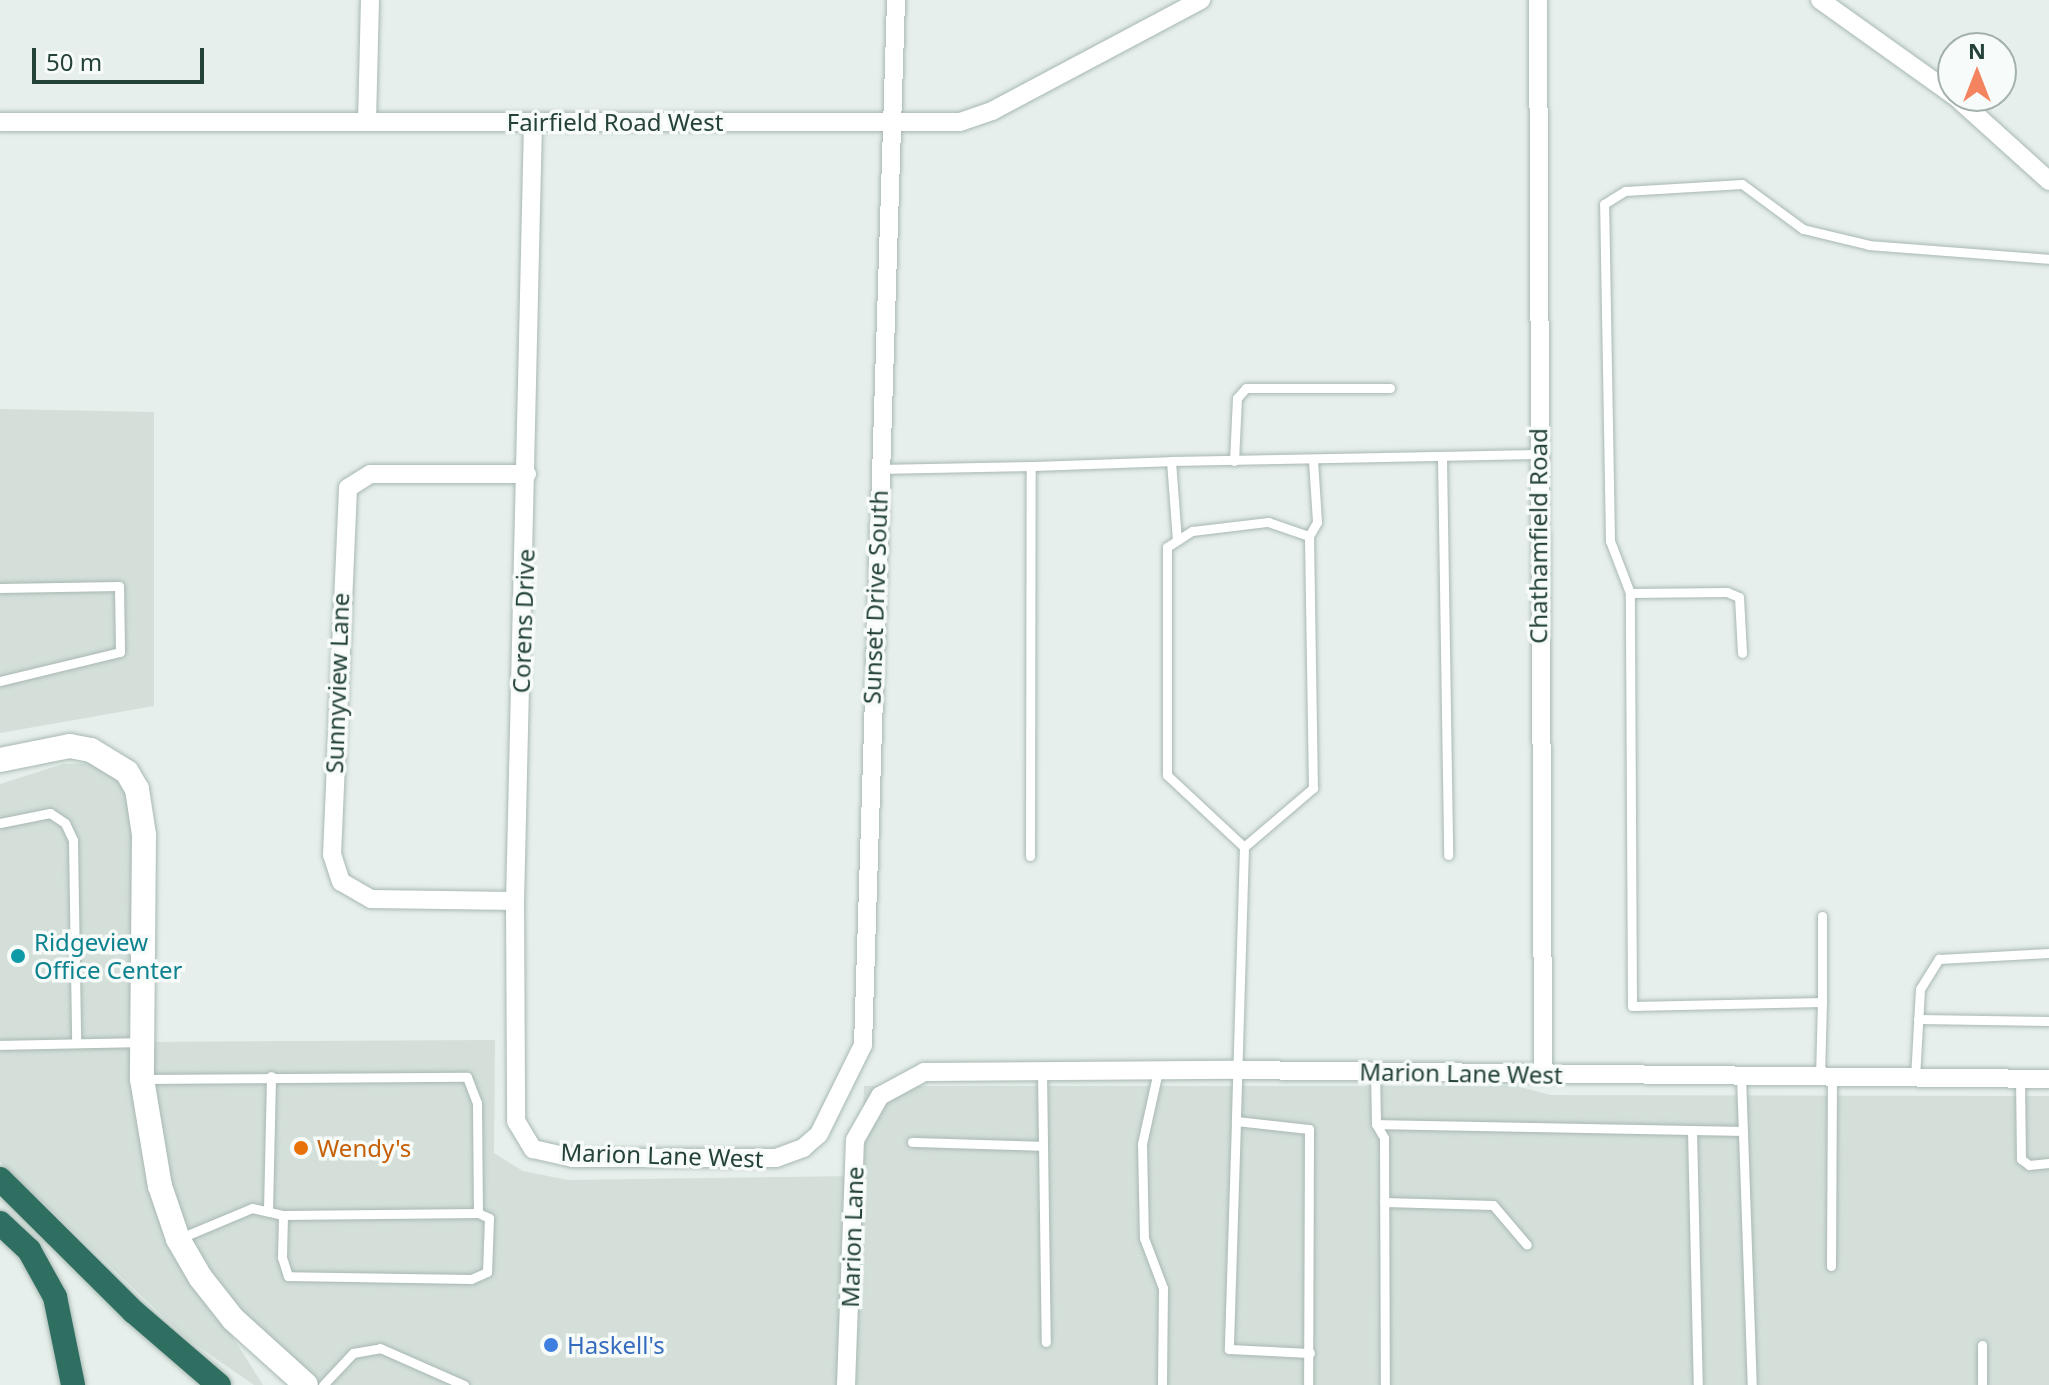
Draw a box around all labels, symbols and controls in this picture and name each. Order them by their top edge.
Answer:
scale bar [36,32,208,82]
north arrow [1937,32,2017,112]
text: N [1968,35,1986,65]
text: 50 m [46,45,102,78]
street label: Fairfield Road West [507,108,723,136]
street label: Chathamfield Road [1524,428,1552,644]
street label: Sunset Drive South [857,489,893,705]
street label: Corens Drive [506,548,540,694]
street label: Sunnyview Lane [319,592,355,774]
place label: Ridgeview Office Center [34,928,182,984]
marker: Ridgeview Office Center [9,947,27,965]
street label: Marion Lane West [1359,1057,1563,1089]
place label: Wendy's [317,1134,411,1162]
street label: Marion Lane West [560,1137,764,1173]
marker: Wendy's [292,1139,310,1157]
street label: Marion Lane [835,1166,869,1308]
place label: Haskell's [567,1331,665,1359]
marker: Haskell's [542,1336,560,1354]

